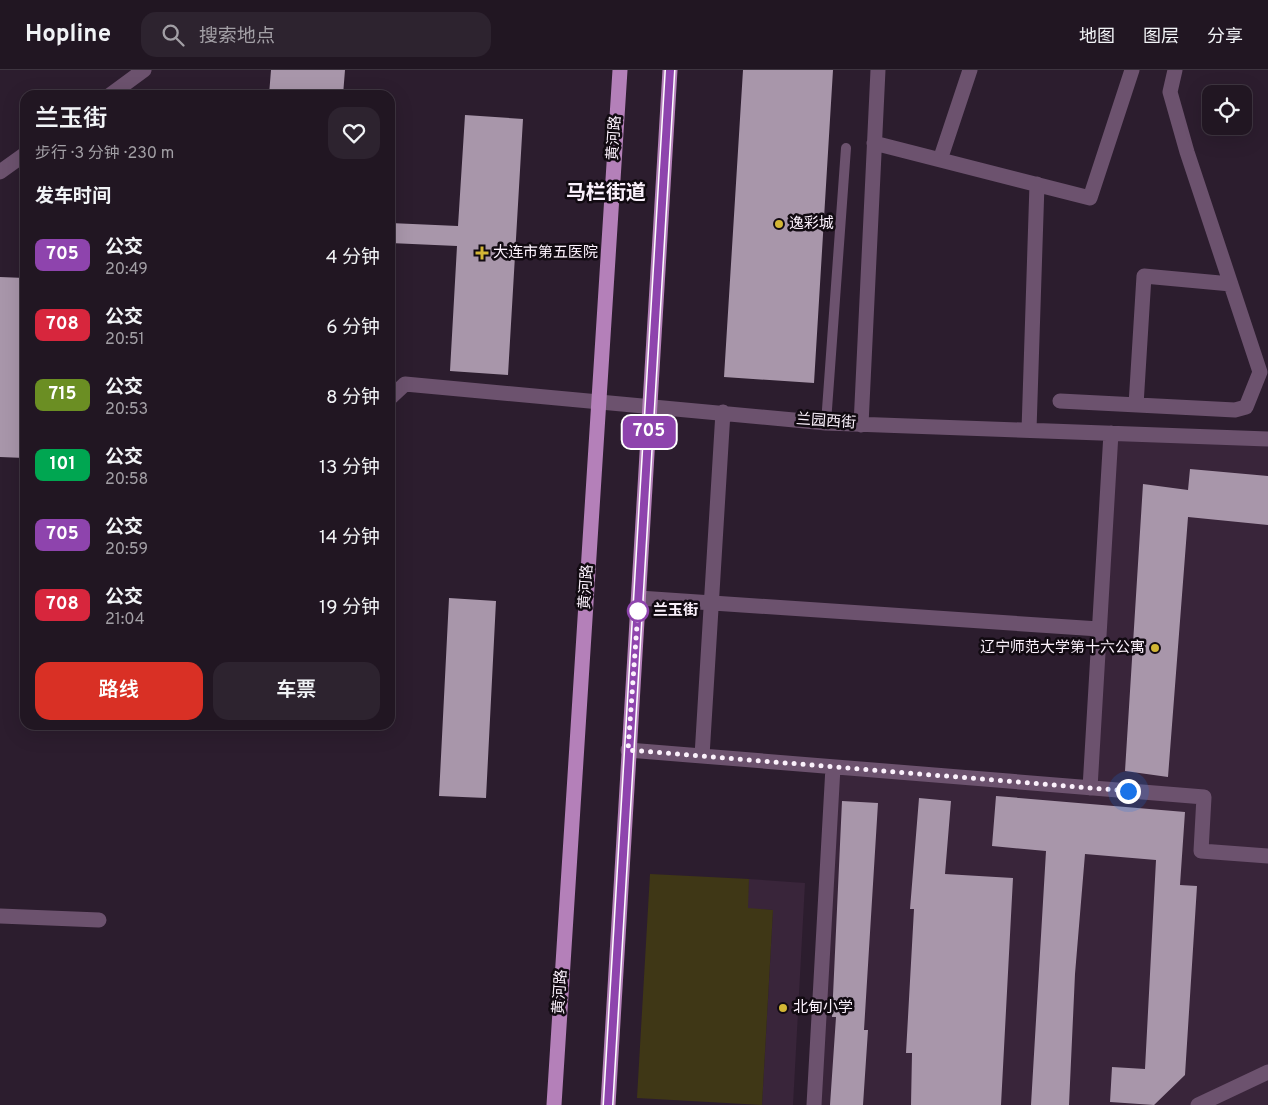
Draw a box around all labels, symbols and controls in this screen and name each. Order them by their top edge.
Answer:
search box [141,12,491,57]
text: Hopline [25,20,111,50]
icon: search [159,21,187,49]
text: 搜索地点 [199,25,275,49]
text: 地图 [1079,26,1115,49]
text: 图层 [1143,26,1179,49]
text: 分享 [1207,26,1243,49]
map controls [1202,85,1252,135]
button: locate [1202,85,1252,135]
text: 兰玉街 [35,105,107,135]
button: heart [328,107,380,159]
street label: 黄河路 [604,115,626,161]
text: 步行 · 3 分钟 · 230 m [35,144,174,164]
district label: 马栏街道 [566,181,646,207]
text: 发车时间 [35,185,111,209]
place label: 逸彩城 [789,215,834,234]
marker: 逸彩城 [773,218,785,230]
text: 公交 [105,236,143,260]
text: 705 [46,243,79,266]
place label: 大连市第五医院 [493,244,598,263]
text: 4 分钟 [326,246,380,270]
marker: 大连市第五医院 [475,246,489,260]
text: 20:49 [105,260,148,280]
text: 公交 [105,306,143,330]
text: 708 [46,313,79,336]
text: 6 分钟 [326,316,380,340]
text: 20:51 [105,330,145,350]
text: 公交 [105,376,143,400]
text: 715 [48,383,77,406]
text: 8 分钟 [326,386,380,410]
text: 20:53 [105,400,148,420]
street label: 兰园西街 [795,410,857,434]
line badge: 705 [620,416,678,448]
text: 705 [633,420,665,443]
text: 公交 [105,446,143,470]
text: 101 [49,453,76,476]
text: 13 分钟 [319,456,380,480]
text: 20:58 [105,470,148,490]
text: 公交 [105,516,143,540]
text: 705 [46,523,79,546]
text: 14 分钟 [319,526,380,550]
text: 20:59 [105,540,148,560]
street label: 黄河路 [576,564,598,610]
text: 公交 [105,586,143,610]
text: 708 [46,593,79,616]
text: 19 分钟 [319,596,380,620]
marker: 兰玉街 [627,600,649,622]
place label: 兰玉街 [653,602,698,621]
text: 21:04 [105,610,145,630]
place label: 辽宁师范大学第十六公寓 [980,639,1145,658]
marker: 辽宁师范大学第十六公寓 [1149,642,1161,654]
button: 路线 [35,662,203,720]
button: 车票 [213,662,380,720]
your location [1116,779,1141,804]
street label: 黄河路 [550,969,572,1015]
place label: 北甸小学 [793,998,853,1018]
marker: 北甸小学 [777,1002,789,1014]

